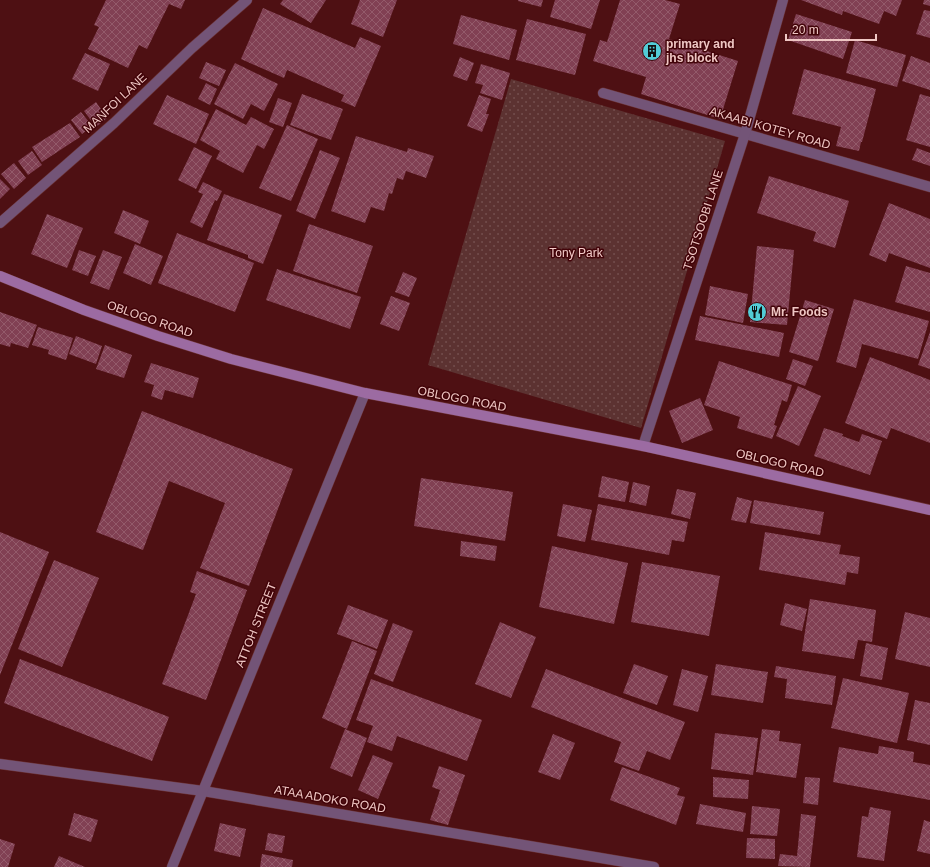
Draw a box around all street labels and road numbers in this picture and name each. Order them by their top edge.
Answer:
street label: MANFOI LANE [80,70,150,136]
street label: AKAABI KOTEY ROAD [708,104,832,152]
street label: TSOTSOOBI LANE [680,168,726,272]
street label: OBLOGO ROAD [105,298,195,340]
street label: OBLOGO ROAD [416,384,508,415]
street label: OBLOGO ROAD [735,446,826,480]
street label: ATTOH STREET [233,580,280,669]
street label: ATAA ADOKO ROAD [273,782,387,816]

